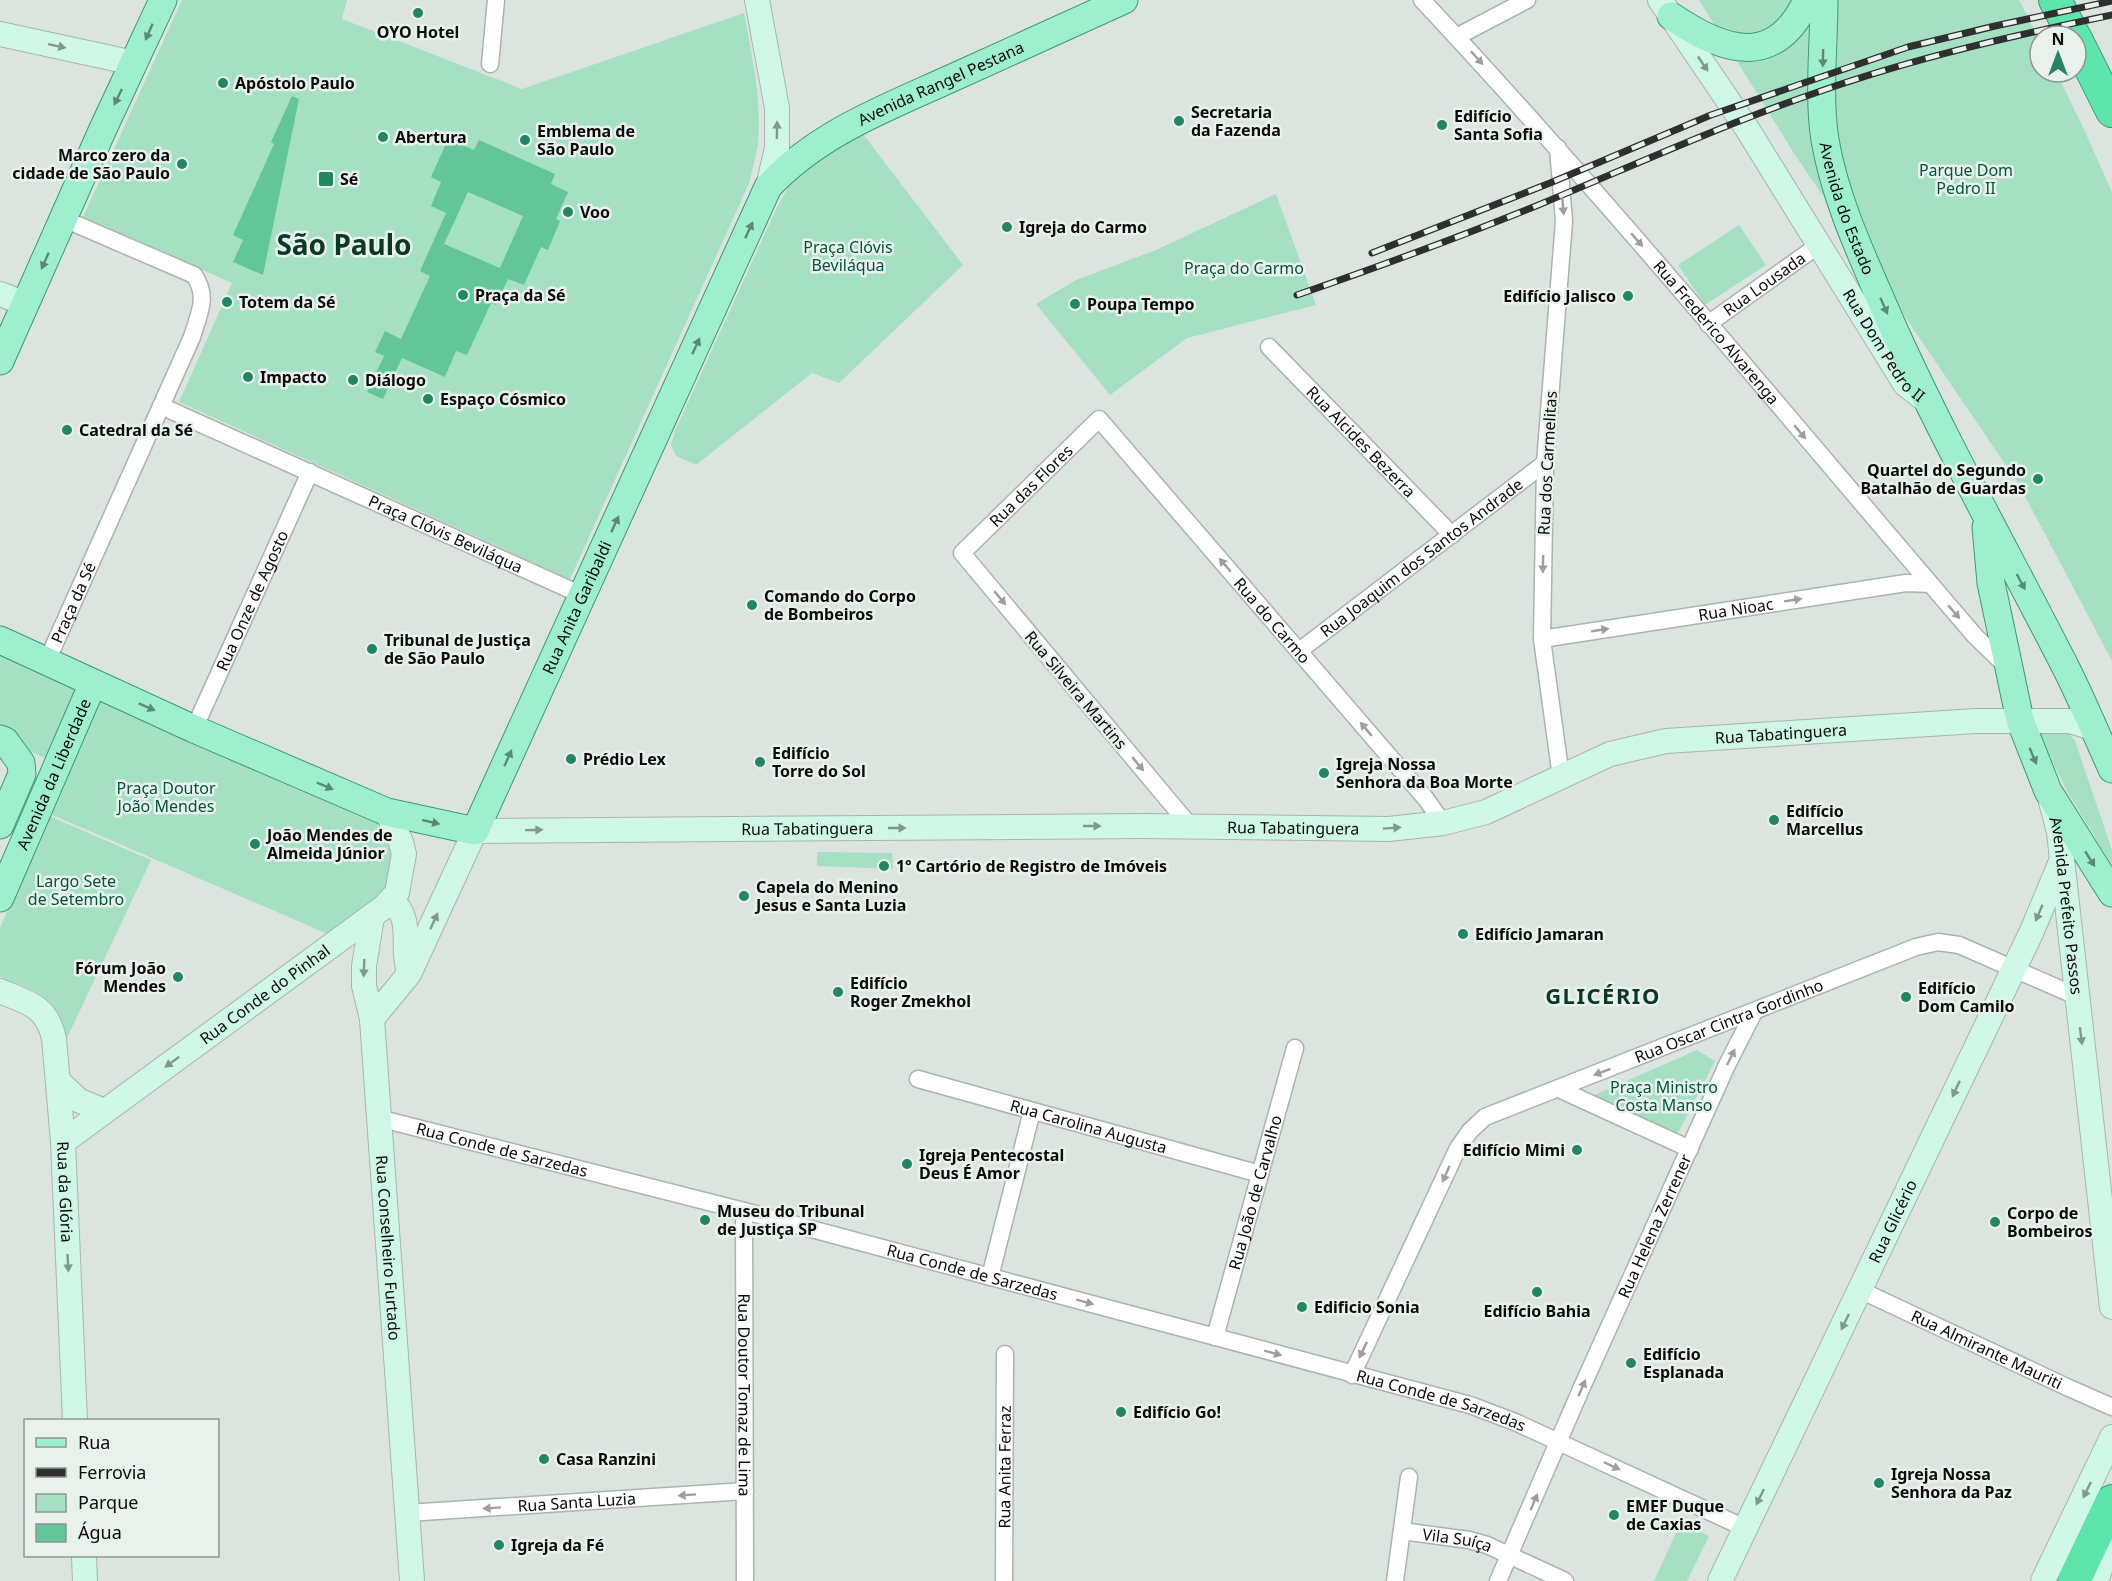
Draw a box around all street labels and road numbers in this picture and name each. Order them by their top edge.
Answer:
street label: Avenida Rangel Pestana [854,36,1027,131]
street label: Avenida do Estado [1815,140,1880,278]
street label: Rua Lousada [1719,247,1810,321]
street label: Rua Frederico Alvarenga [1649,255,1784,409]
street label: Rua Dom Pedro II [1838,285,1930,407]
street label: Rua Alcides Bezerra [1302,381,1420,502]
street label: Rua dos Carmelitas [1532,390,1562,536]
street label: Rua das Flores [984,440,1077,532]
street label: Rua Joaquim dos Santos Andrade [1316,473,1527,642]
street label: Praça Clóvis Beviláqua [365,490,526,578]
street label: Rua Onze de Agosto [211,527,293,674]
street label: Rua Anita Garibaldi [537,537,617,678]
street label: Praça da Sé [45,559,101,647]
street label: Rua do Carmo [1229,573,1316,668]
street label: Rua Nioac [1697,593,1775,626]
street label: Rua Silveira Martins [1020,626,1132,754]
street label: Avenida da Liberdade [11,695,96,853]
street label: Rua Tabatinguera [1714,718,1848,749]
street label: Avenida Prefeito Passos [2044,814,2088,996]
street label: Rua Tabatinguera [1227,816,1359,840]
street label: Rua Tabatinguera [741,817,873,840]
street label: Rua Conde do Pinhal [195,939,334,1049]
street label: Rua Oscar Cintra Gordinho [1631,974,1826,1068]
street label: Rua Carolina Augusta [1008,1094,1169,1159]
street label: Rua João de Carvalho [1223,1113,1287,1272]
street label: Rua Conde de Sarzedas [414,1117,590,1182]
street label: Rua da Glória [52,1141,78,1243]
street label: Rua Helena Zerrener [1613,1150,1697,1302]
street label: Rua Conselheiro Furtado [371,1154,406,1341]
street label: Rua Glicério [1863,1176,1922,1267]
street label: Rua Conde de Sarzedas [884,1239,1060,1305]
street label: Rua Doutor Tomaz de Lima [733,1293,756,1497]
street label: Rua Almirante Mauriti [1908,1305,2066,1394]
street label: Rua Conde de Sarzedas [1354,1364,1530,1437]
street label: Rua Anita Ferraz [993,1405,1016,1529]
street label: Rua Santa Luzia [517,1487,637,1517]
street label: Vila Suíça [1421,1523,1496,1557]

